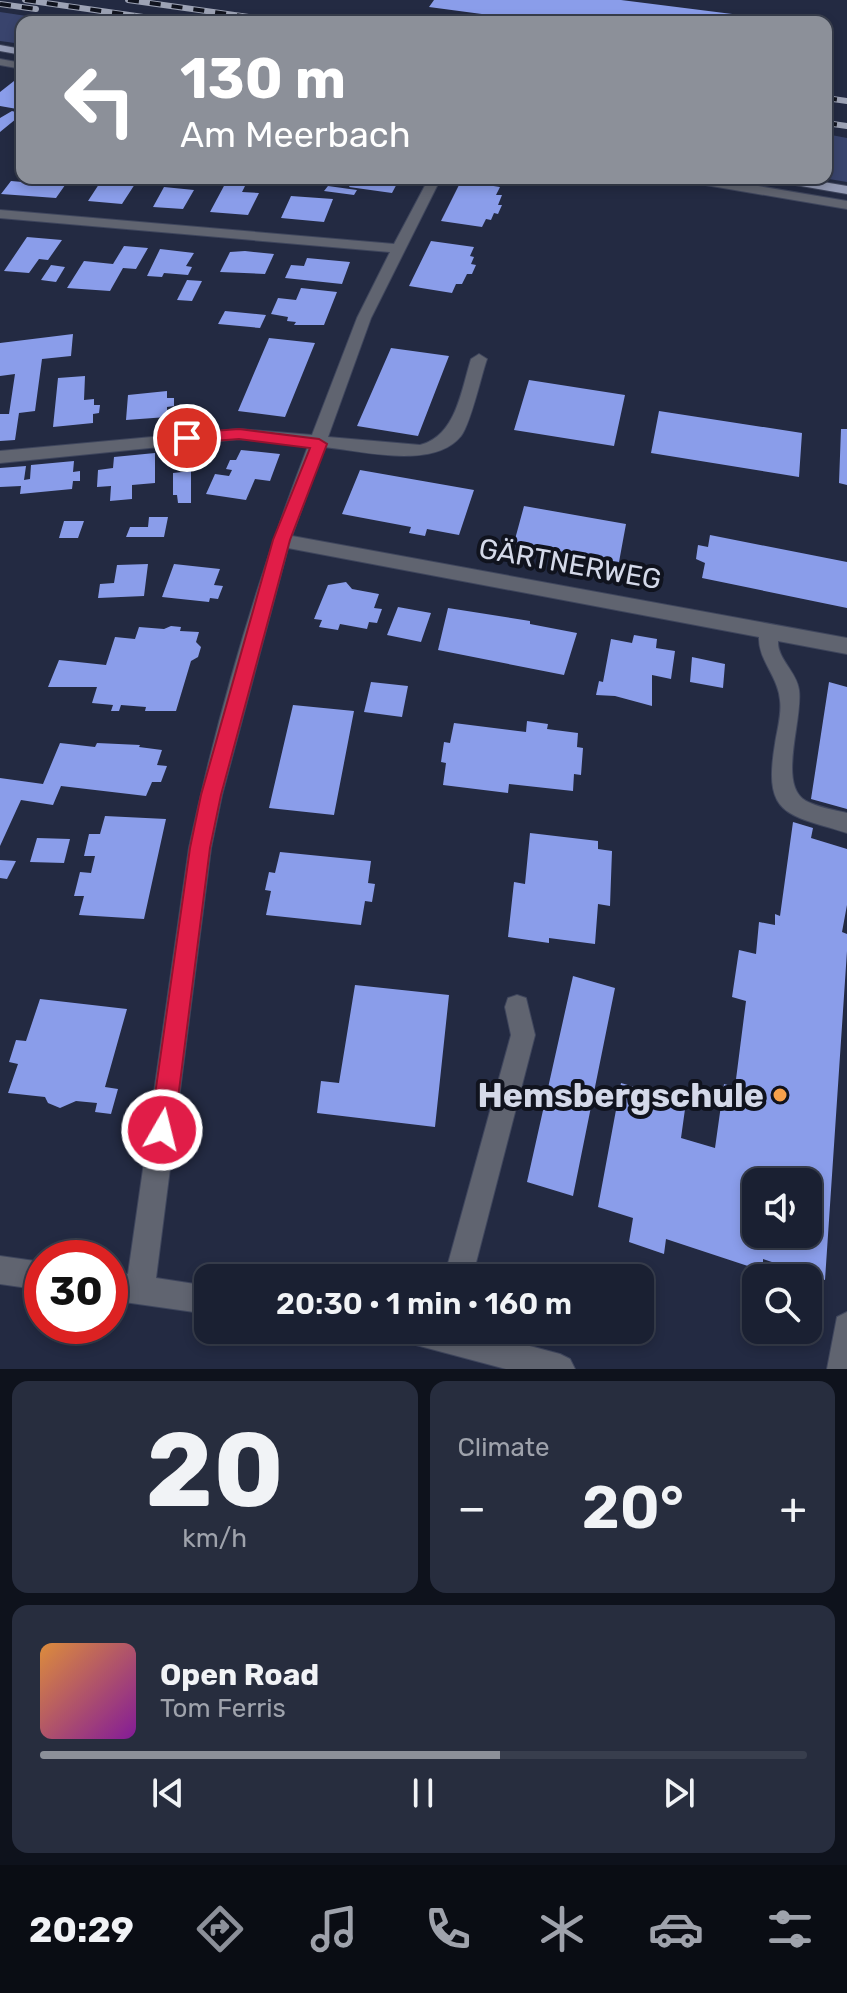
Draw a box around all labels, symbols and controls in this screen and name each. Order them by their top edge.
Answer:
text: 130 m [180,46,346,112]
icon: left [48,48,152,152]
text: Am Meerbach [180,113,411,156]
pin [153,404,221,472]
icon: arrive [165,416,209,460]
street label: GÄRTNERWEG [476,532,664,596]
place label: Hemsbergschule [477,1075,764,1116]
marker: Hemsbergschule [771,1086,789,1104]
position arrow [120,1088,204,1172]
map controls [742,1168,822,1344]
button: sound [742,1168,822,1248]
speed limit sign: 30 [24,1240,128,1344]
button: search [742,1264,822,1344]
text: 20:30 · 1 min · 160 m [276,1286,572,1322]
text: 20 [146,1409,284,1532]
text: Climate [458,1432,550,1463]
text: 20° [582,1472,684,1543]
text: − [458,1482,486,1534]
text: + [780,1482,807,1534]
text: km/h [182,1523,247,1554]
text: Open Road [160,1657,319,1693]
text: Tom Ferris [160,1693,286,1724]
icon: previous [146,1771,190,1815]
icon: pause [401,1771,445,1815]
icon: next [657,1771,701,1815]
icon: directions [192,1901,248,1957]
icon: music [306,1901,362,1957]
icon: phone [420,1901,476,1957]
icon: climate [534,1901,590,1957]
icon: car [648,1901,704,1957]
icon: filters [762,1901,818,1957]
text: 20:29 [29,1908,134,1951]

